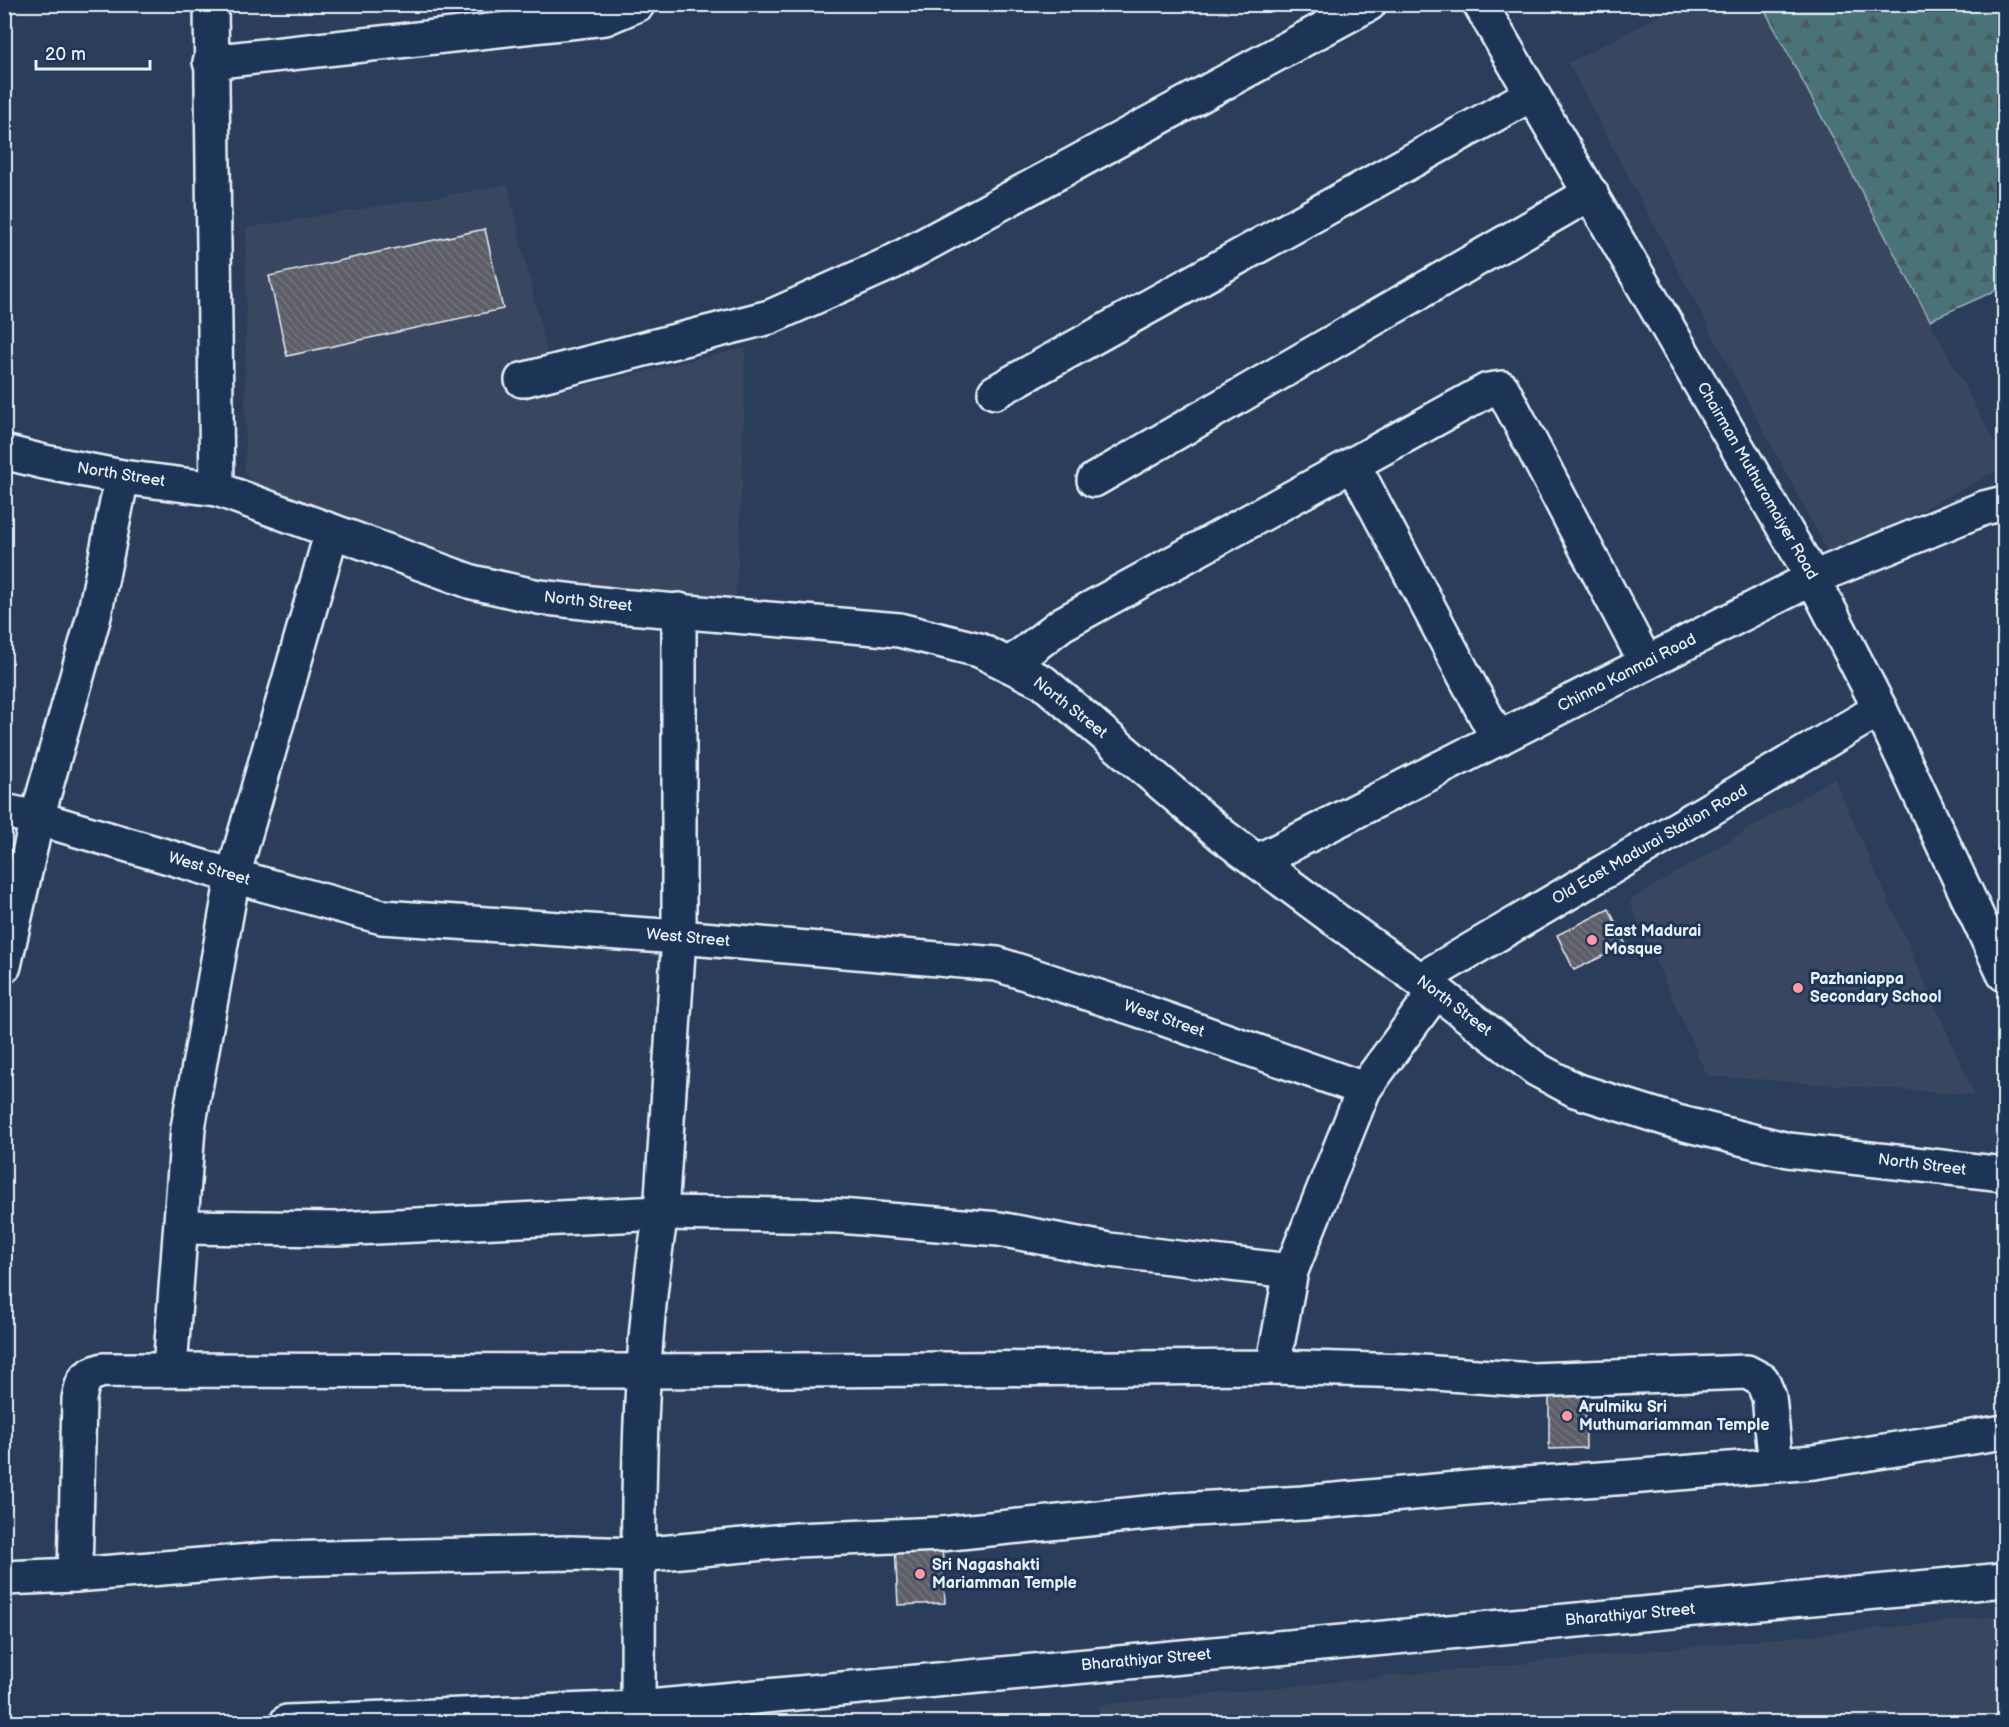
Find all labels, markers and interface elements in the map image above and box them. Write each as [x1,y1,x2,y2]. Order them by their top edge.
scale bar [36,33,150,71]
text: 20 m [45,44,86,65]
street label: Chairman Muthuramaiyer Road [1693,379,1821,583]
street label: North Street [76,459,166,491]
street label: North Street [543,588,633,616]
street label: Chinna Kanmai Road [1555,630,1699,716]
street label: North Street [1029,673,1111,743]
street label: Old East Madurai Station Road [1549,781,1751,909]
street label: West Street [166,848,252,890]
place label: East Madurai Mosque [1604,922,1701,959]
street label: West Street [645,925,731,951]
marker: East Madurai Mosque [1585,933,1599,947]
place label: Pazhaniappa Secondary School [1810,970,1942,1007]
street label: North Street [1413,972,1495,1040]
marker: Pazhaniappa Secondary School [1791,981,1805,995]
street label: West Street [1121,996,1207,1042]
street label: North Street [1877,1150,1967,1180]
place label: Arulmiku Sri Muthumariamman Temple [1578,1398,1769,1435]
marker: Arulmiku Sri Muthumariamman Temple [1560,1409,1574,1423]
place label: Sri Nagashakti Mariamman Temple [932,1556,1077,1593]
marker: Sri Nagashakti Mariamman Temple [913,1567,927,1581]
street label: Bharathiyar Street [1564,1600,1696,1630]
street label: Bharathiyar Street [1080,1645,1212,1675]

